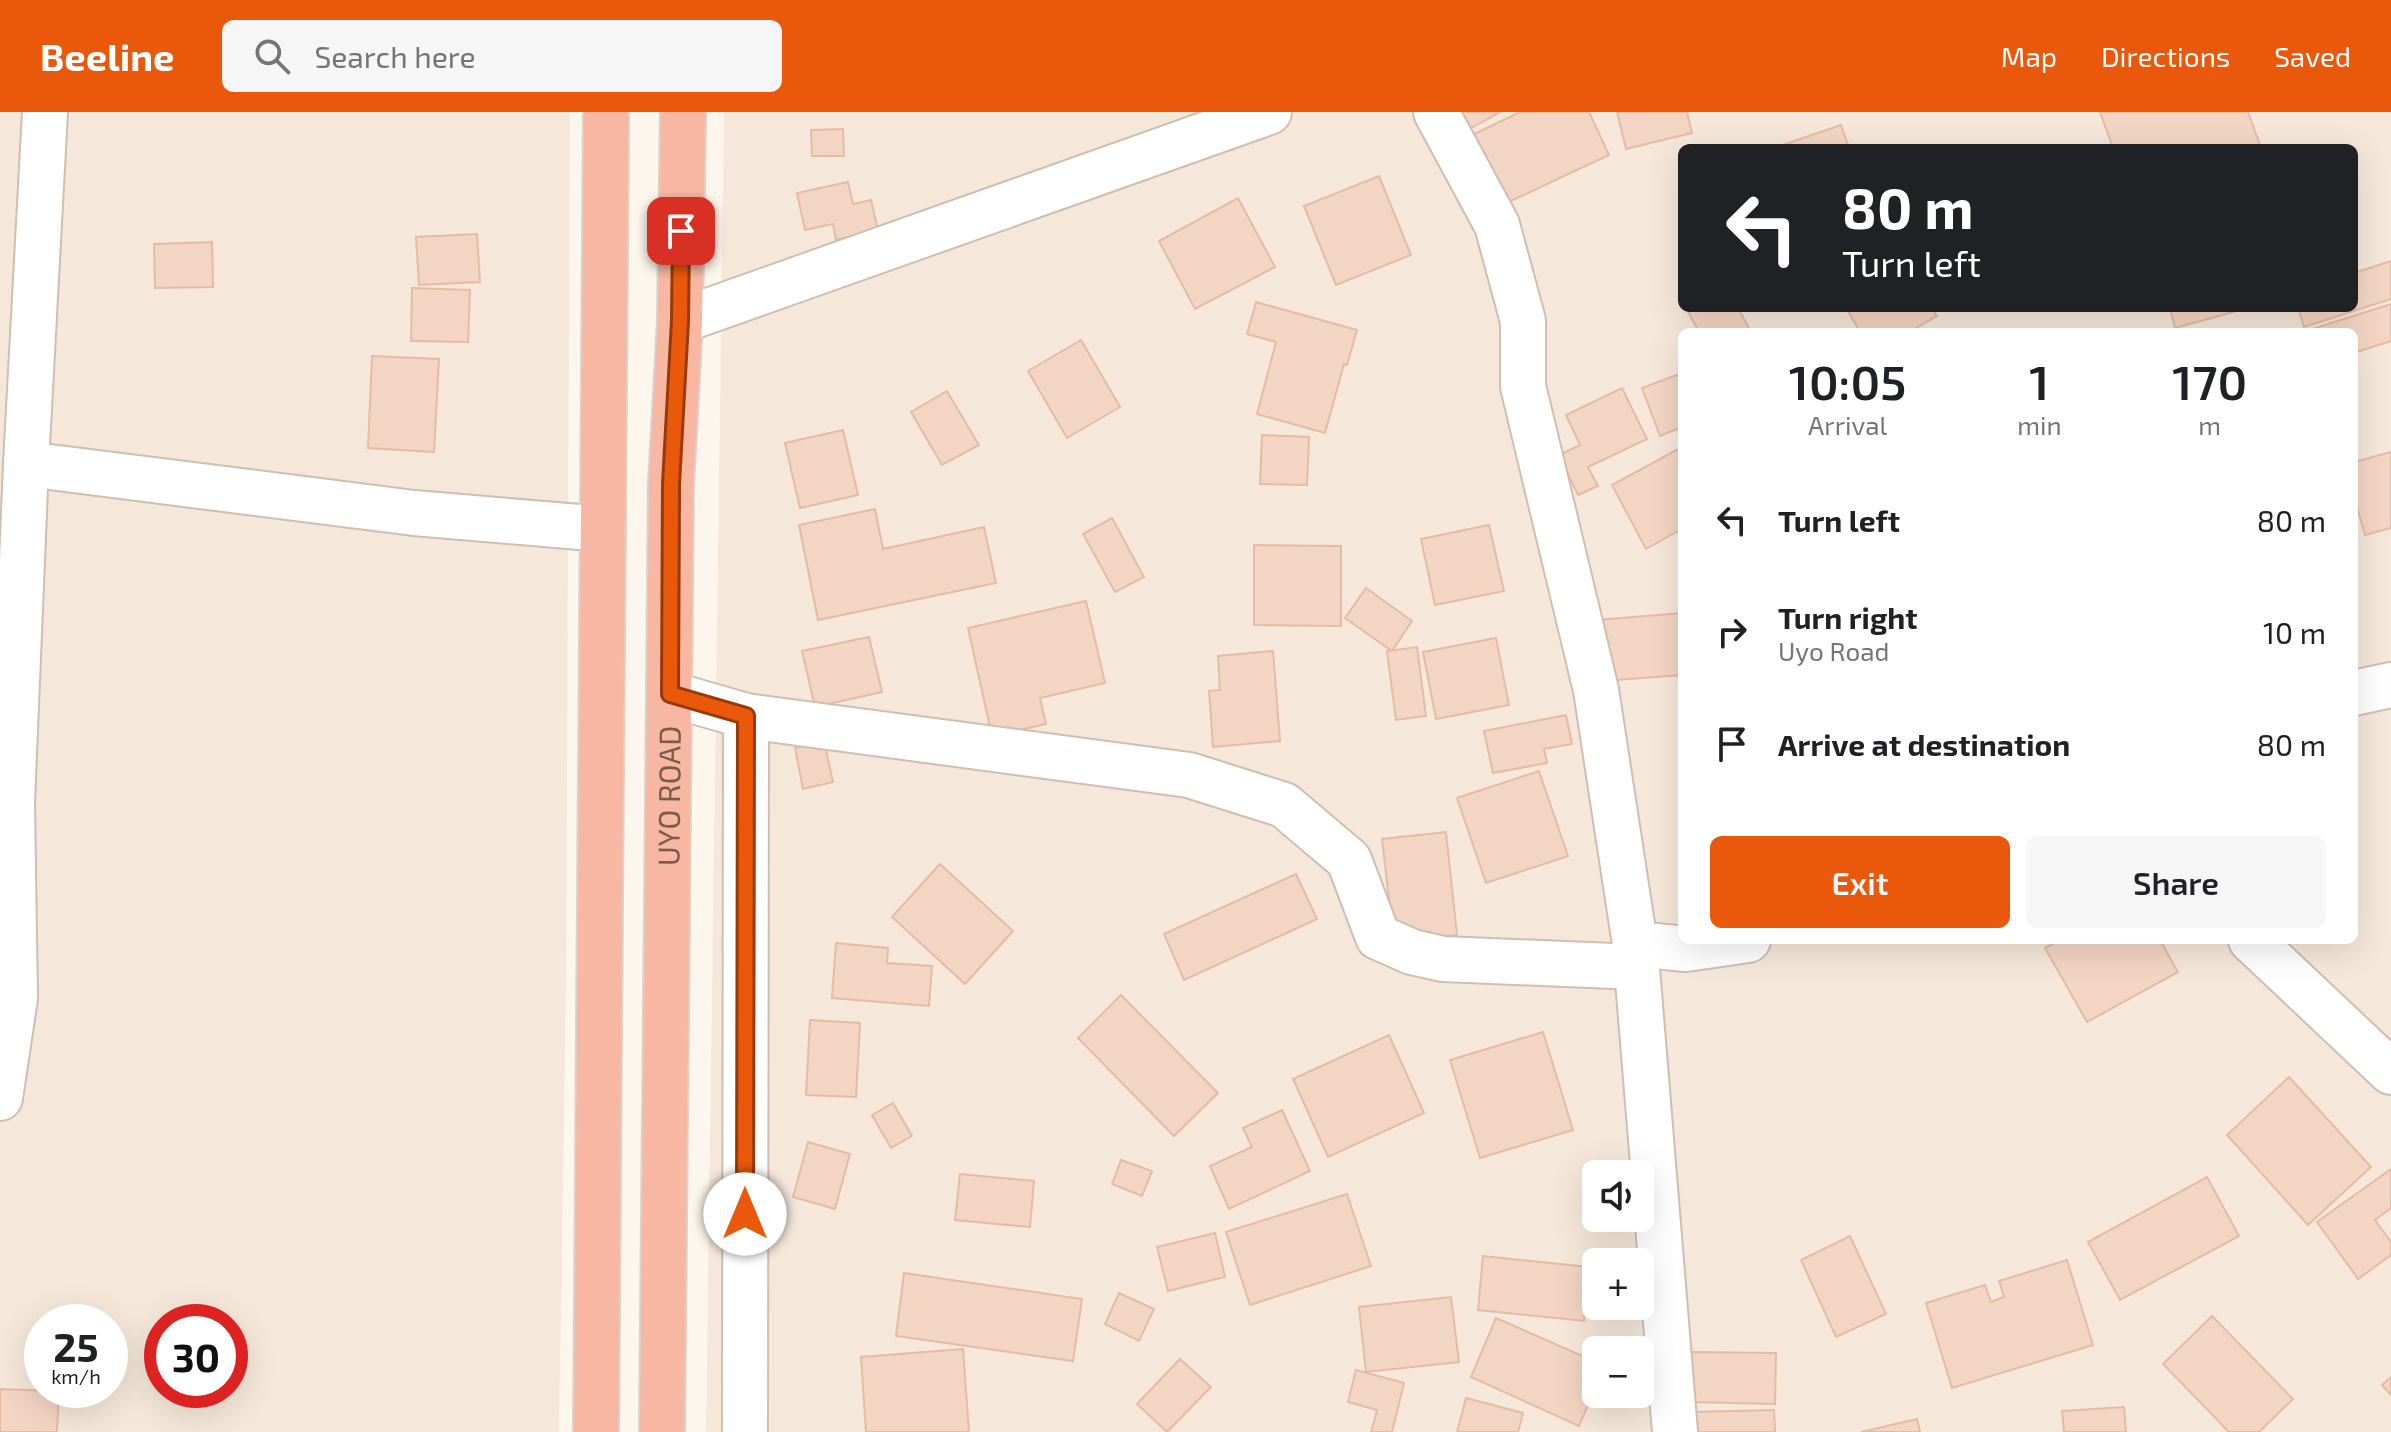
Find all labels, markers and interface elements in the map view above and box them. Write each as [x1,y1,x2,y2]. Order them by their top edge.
search box [222,20,782,92]
text: Beeline [40,33,174,79]
icon: search [250,34,294,78]
text: Search here [314,38,476,74]
text: Map [2001,39,2057,73]
text: Directions [2101,39,2230,73]
text: Saved [2274,39,2351,73]
text: 80 m [1842,173,1974,240]
icon: left [1710,176,1814,280]
pin [647,197,715,265]
icon: arrive [659,209,703,253]
text: Turn left [1842,241,1981,284]
text: 10:05 [1789,352,1906,410]
text: 1 [2029,352,2049,410]
text: 170 [2172,352,2247,410]
text: Arrival [1808,409,1887,440]
text: min [2017,409,2062,440]
text: m [2198,409,2221,440]
icon: left [1710,498,1754,542]
text: Turn left [1778,502,1900,538]
text: 80 m [2257,502,2326,538]
text: Turn right [1778,599,1918,635]
icon: right [1710,610,1754,654]
text: 10 m [2263,614,2326,650]
text: Uyo Road [1778,635,1889,666]
icon: arrive [1710,722,1754,766]
street label: UYO ROAD [649,726,687,866]
text: Arrive at destination [1778,726,2070,762]
text: 80 m [2257,726,2326,762]
button: Exit [1710,836,2010,928]
button: Share [2026,836,2326,928]
map controls [1582,1160,1654,1408]
button: sound [1582,1160,1654,1232]
position arrow [703,1172,787,1256]
button: + [1582,1248,1654,1320]
speed limit sign: 30 [144,1304,248,1408]
text: 25 [53,1322,99,1370]
button: − [1582,1336,1654,1408]
text: km/h [51,1364,101,1388]

